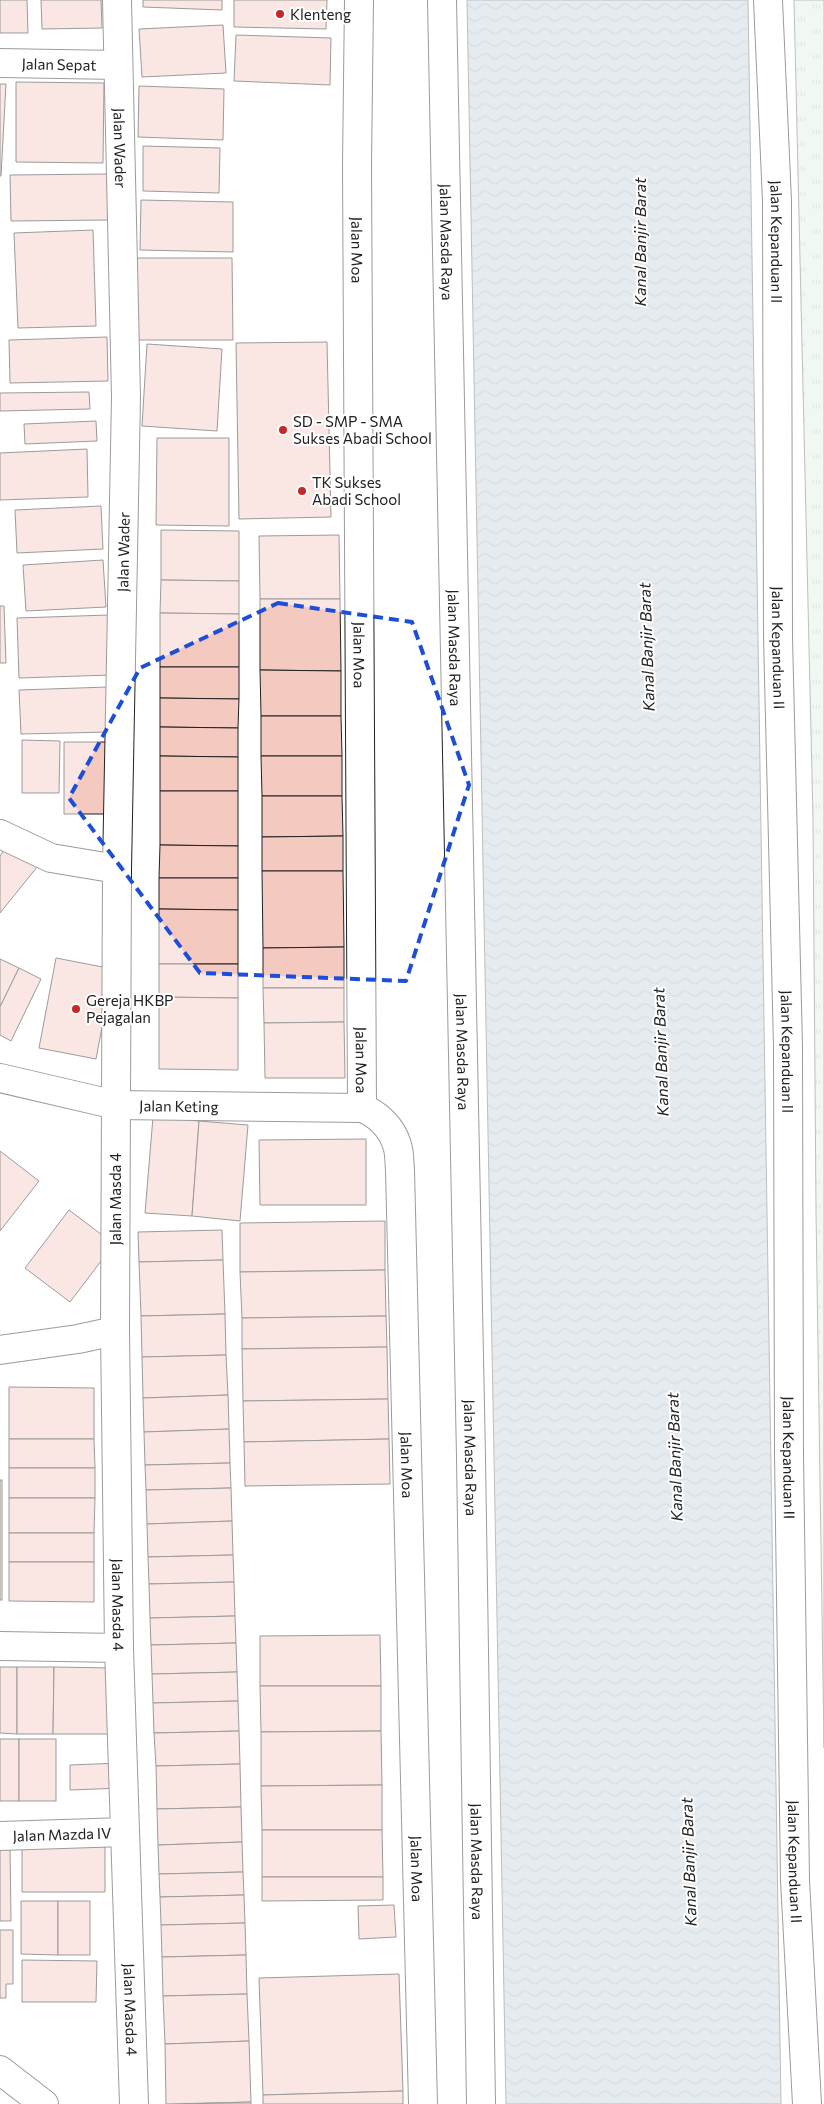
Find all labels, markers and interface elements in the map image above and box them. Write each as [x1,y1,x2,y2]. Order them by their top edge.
place label: Klenteng [290,5,351,23]
marker: Klenteng [274,8,286,20]
street label: Jalan Sepat [21,54,97,74]
street label: Jalan Wader [110,108,130,188]
water label: Kanal Banjir Barat [630,177,649,307]
street label: Jalan Kepanduan II [767,180,786,303]
street label: Jalan Masda Raya [437,183,457,301]
street label: Jalan Moa [348,217,367,283]
place label: SD - SMP - SMA Sukses Abadi School [293,412,432,447]
marker: SD - SMP - SMA Sukses Abadi School [277,424,289,436]
place label: TK Sukses Abadi School [312,473,401,508]
marker: TK Sukses Abadi School [296,485,308,497]
street label: Jalan Wader [113,512,133,592]
water label: Kanal Banjir Barat [634,582,658,712]
street label: Jalan Kepanduan II [769,586,789,710]
street label: Jalan Masda Raya [445,589,465,706]
street label: Jalan Moa [350,622,369,688]
water label: Kanal Banjir Barat [648,987,672,1117]
street label: Jalan Kepanduan II [778,990,797,1113]
place label: Gereja HKBP Pejagalan [86,991,174,1026]
street label: Jalan Masda Raya [453,993,473,1110]
marker: Gereja HKBP Pejagalan [70,1003,82,1015]
street label: Jalan Moa [353,1027,371,1093]
street label: Jalan Keting [139,1096,219,1115]
street label: Jalan Masda 4 [106,1153,124,1245]
water label: Kanal Banjir Barat [662,1392,686,1522]
street label: Jalan Kepanduan II [780,1396,799,1519]
street label: Jalan Masda Raya [461,1399,481,1516]
street label: Jalan Moa [397,1431,417,1498]
street label: Jalan Masda 4 [109,1558,128,1651]
water label: Kanal Banjir Barat [676,1797,700,1927]
street label: Jalan Kepanduan II [785,1800,806,1924]
street label: Jalan Masda Raya [467,1803,487,1920]
street label: Jalan Mazda IV [12,1823,112,1845]
street label: Jalan Moa [407,1835,427,1902]
street label: Jalan Masda 4 [120,1963,141,2056]

